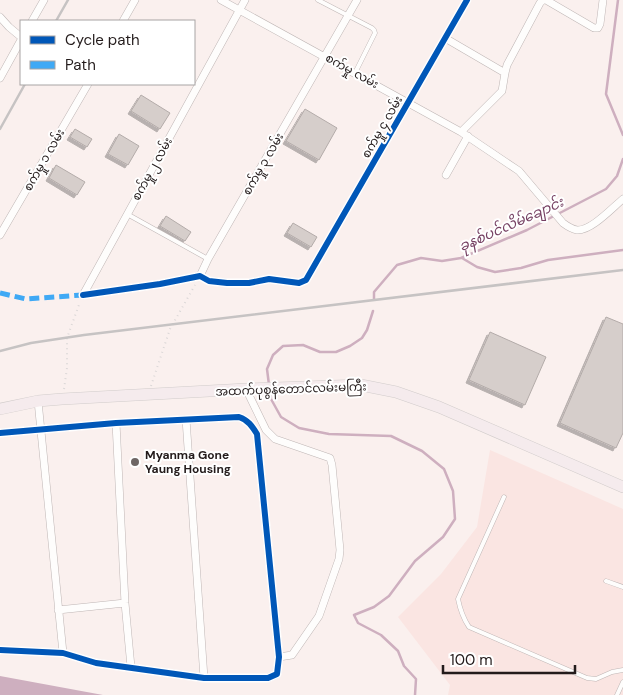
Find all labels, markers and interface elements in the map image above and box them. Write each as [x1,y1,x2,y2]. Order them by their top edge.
legend [20,20,195,85]
text: Cycle path [65,30,140,50]
street label: စက်မှု လမ်း [321,49,382,94]
text: Path [65,55,96,75]
street label: စက်မှု ၄ လမ်း [357,93,408,162]
street label: စက်မှု ၁ လမ်း [19,125,70,195]
street label: စက်မှု ၃ လမ်း [238,130,289,199]
street label: စက်မှု ၂ လမ်း [127,134,178,204]
water label: ခုနစ်ပင်လိမ်ချောင်း [455,191,568,258]
street label: အထက်ပုစွန်တောင်လမ်းမကြီး [215,377,367,402]
place label: Myanma Gone Yaung Housing [145,447,231,477]
marker: Myanma Gone Yaung Housing [129,456,141,468]
scale bar [443,642,576,674]
text: 100 m [450,650,493,670]

